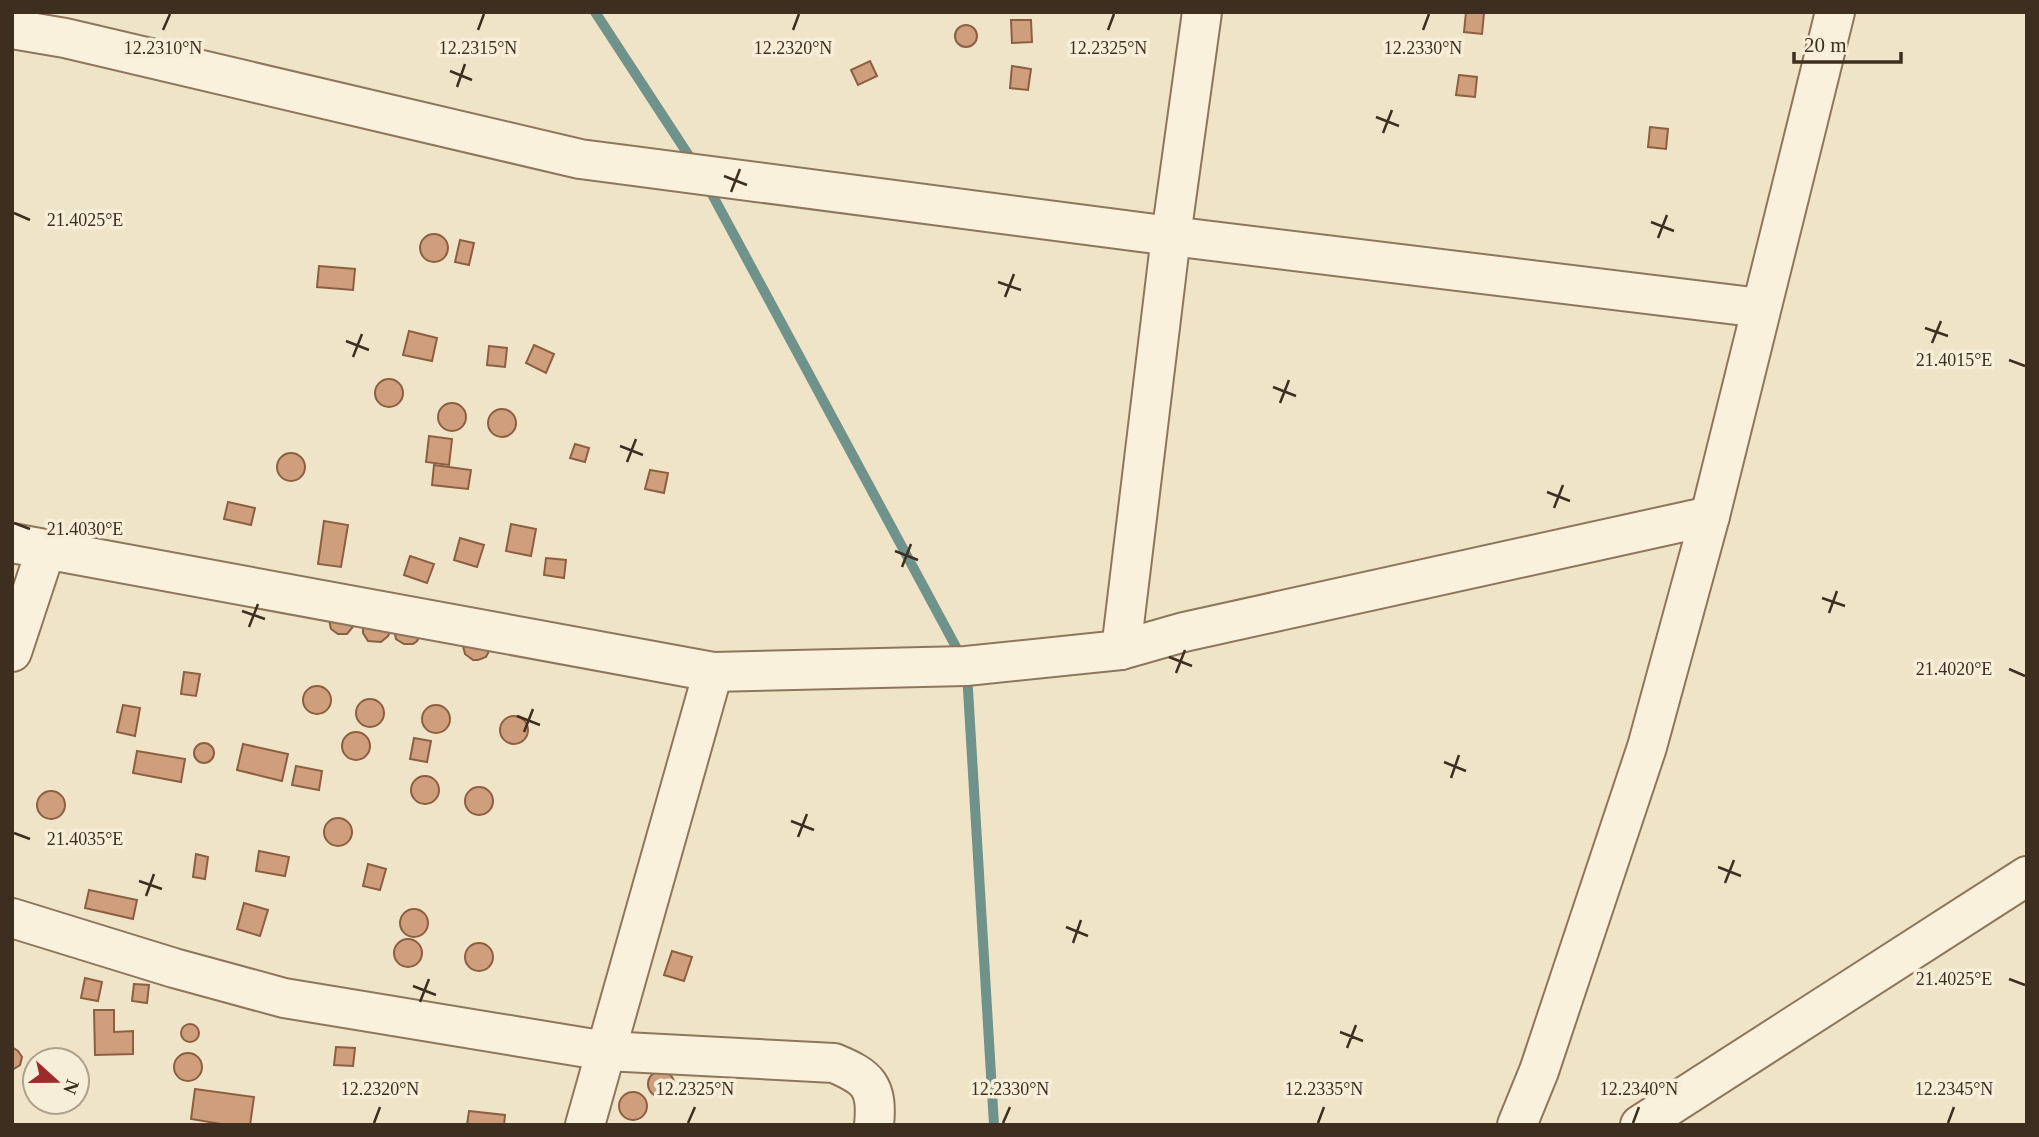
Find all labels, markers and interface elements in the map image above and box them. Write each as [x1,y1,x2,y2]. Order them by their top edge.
scale bar [1794,21,1901,65]
text: 20 m [1804,33,1847,57]
text: 12.2310°N [124,38,202,58]
text: 12.2315°N [439,38,517,58]
text: 12.2320°N [754,38,832,58]
text: 12.2325°N [1069,38,1147,58]
text: 12.2330°N [1384,38,1462,58]
text: 21.4025°E [47,210,123,230]
text: 21.4015°E [1916,350,1992,370]
text: 21.4030°E [47,519,123,539]
text: 21.4020°E [1916,659,1992,679]
text: 21.4035°E [47,829,123,849]
text: 21.4025°E [1916,969,1992,989]
north arrow [21,1046,91,1116]
text: N [59,1077,84,1097]
text: 12.2320°N [341,1079,419,1099]
text: 12.2325°N [656,1079,734,1099]
text: 12.2330°N [971,1079,1049,1099]
text: 12.2335°N [1285,1079,1363,1099]
text: 12.2340°N [1600,1079,1678,1099]
text: 12.2345°N [1915,1079,1993,1099]

